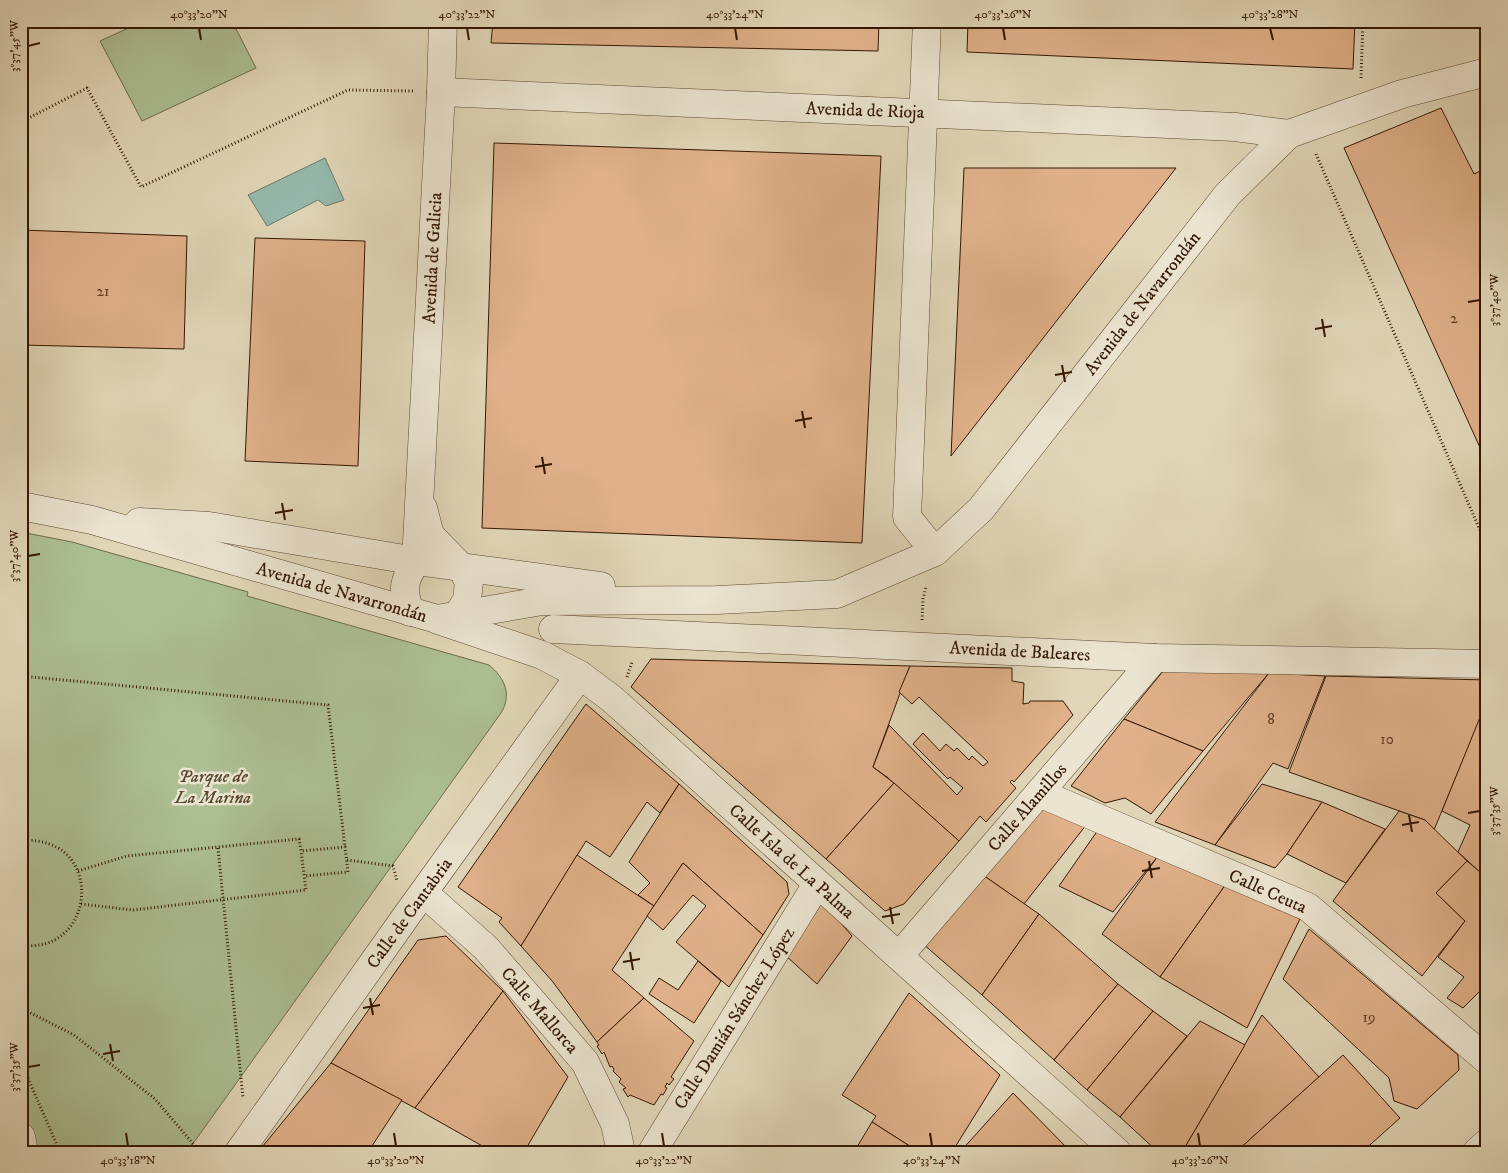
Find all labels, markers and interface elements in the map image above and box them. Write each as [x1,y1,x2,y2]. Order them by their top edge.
text: 40°33'20"N [170,7,228,22]
text: 40°33'22"N [439,7,496,22]
text: 40°33'24"N [706,7,764,22]
text: 40°33'26"N [974,7,1032,22]
text: 40°33'28"N [1242,7,1299,22]
text: 3°37'45"W [7,19,22,72]
street label: Avenida de Rioja [805,98,925,124]
street label: Avenida de Galicia [419,191,447,324]
street label: Avenida de Navarrondán [1080,227,1206,380]
text: 3°37'40"W [1487,273,1502,326]
house number: 21 [97,282,109,301]
house number: 2 [1450,309,1458,328]
text: 3°37'40"W [7,529,22,582]
street label: Avenida de Navarrondán [254,558,430,628]
street label: Avenida de Baleares [949,637,1091,667]
house number: 8 [1267,710,1275,729]
house number: 10 [1380,730,1394,749]
street label: Calle Alamillos [983,759,1072,856]
park label: Parque de La Marina [174,766,251,809]
text: 3°37'35"W [1487,785,1502,836]
street label: Calle Isla de La Palma [724,800,859,924]
street label: Calle de Cantabria [362,854,458,973]
street label: Calle Ceuta [1225,865,1310,919]
street label: Calle Damián Sánchez López [670,923,800,1114]
street label: Calle Mallorca [496,963,583,1059]
house number: 19 [1363,1008,1375,1027]
text: 3°37'35"W [7,1041,22,1092]
text: 40°33'18"N [100,1153,156,1168]
text: 40°33'20"N [367,1153,425,1168]
text: 40°33'22"N [636,1153,693,1168]
text: 40°33'24"N [903,1153,961,1168]
text: 40°33'26"N [1171,1153,1229,1168]

